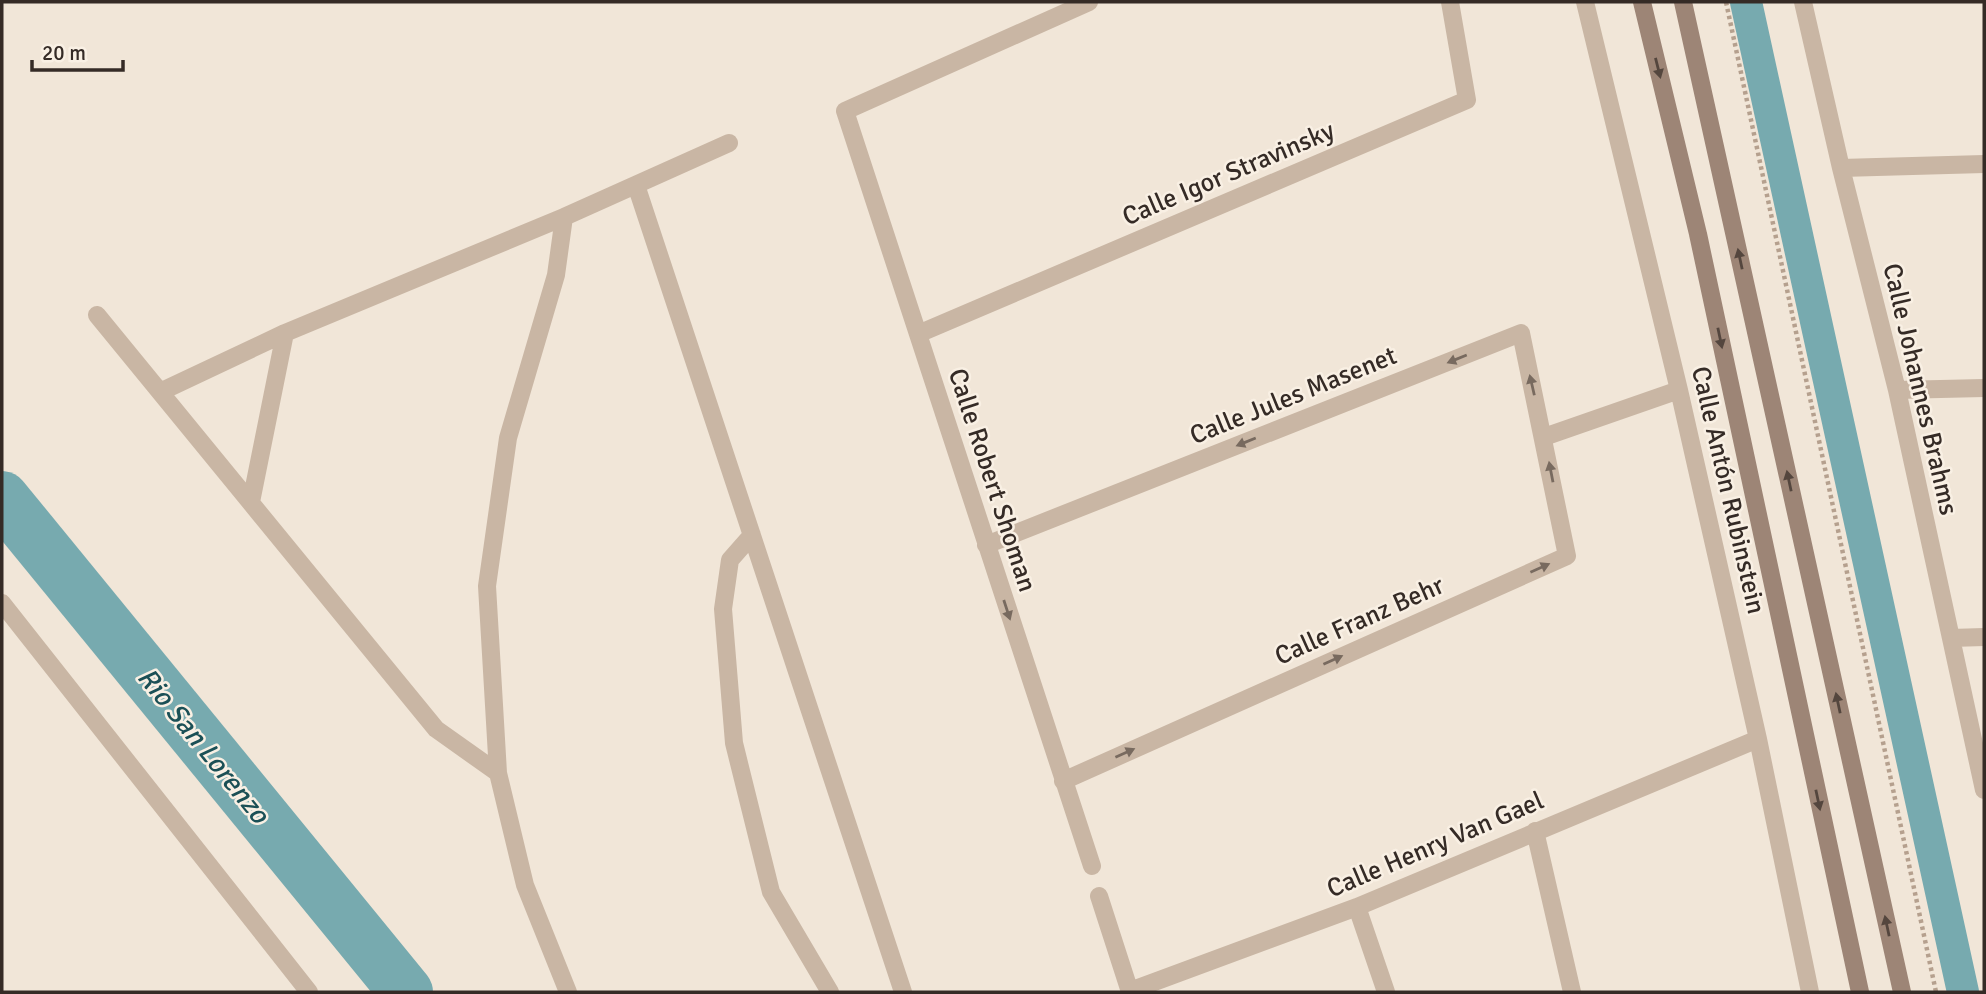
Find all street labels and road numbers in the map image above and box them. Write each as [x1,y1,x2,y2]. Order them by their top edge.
street label: Calle Igor Stravinsky [1118,115,1339,233]
street label: Calle Johannes Brahms [1875,260,1965,518]
street label: Calle Jules Masenet [1185,340,1402,452]
street label: Calle Antón Rubinstein [1684,363,1772,617]
street label: Calle Robert Shoman [941,365,1043,596]
street label: Calle Franz Behr [1270,569,1449,672]
street label: Calle Henry Van Gael [1322,785,1549,905]

